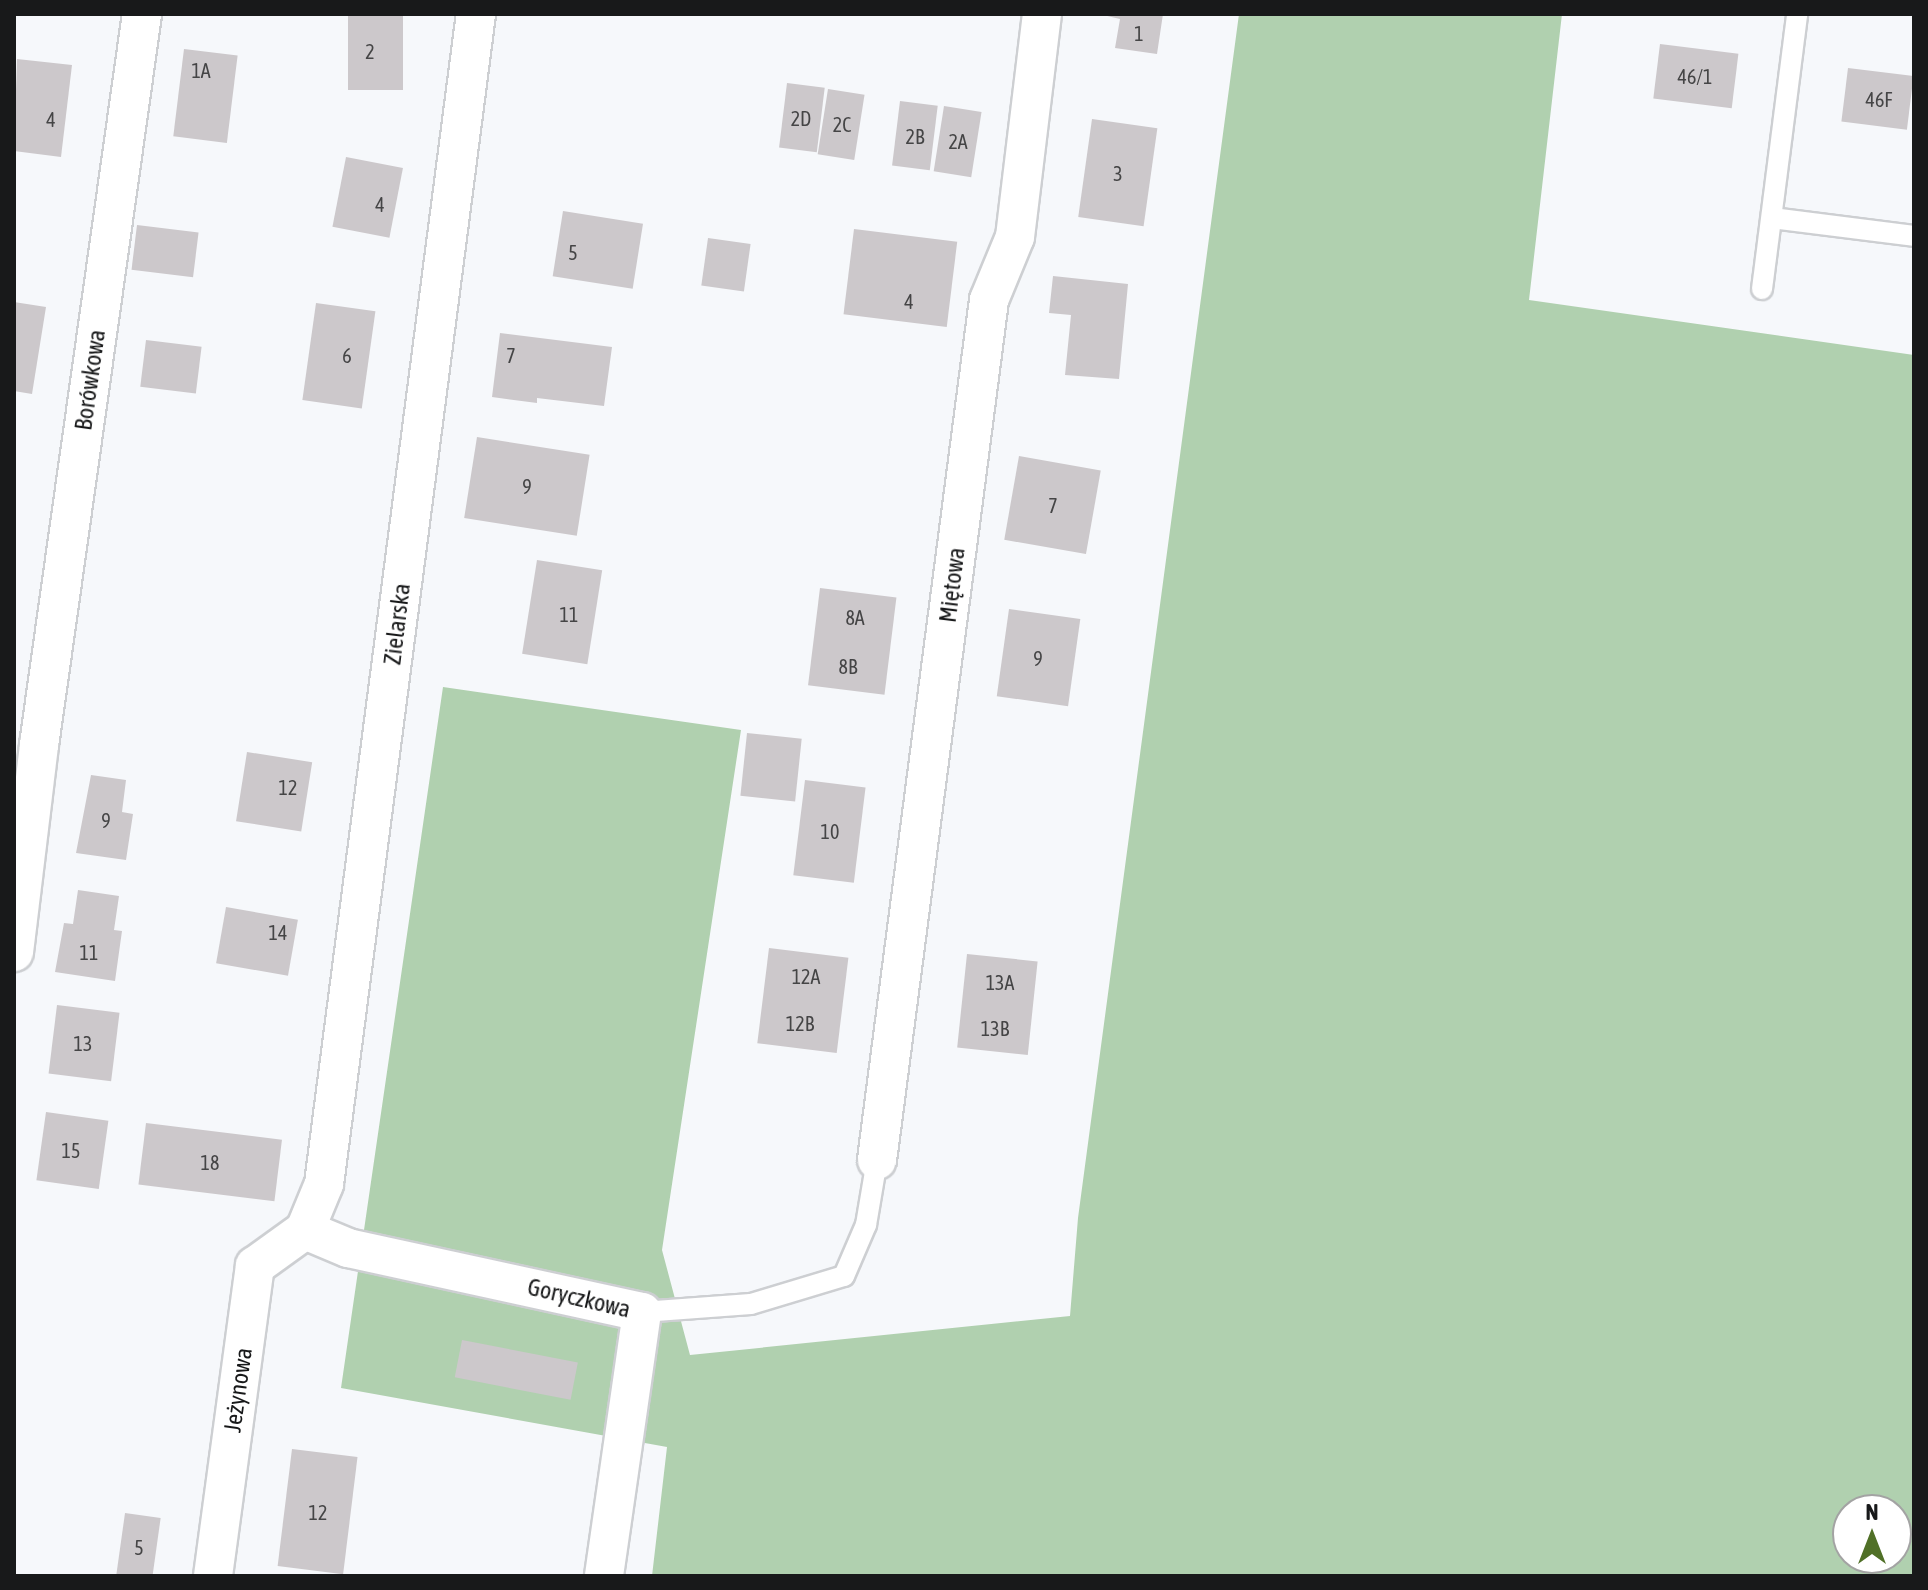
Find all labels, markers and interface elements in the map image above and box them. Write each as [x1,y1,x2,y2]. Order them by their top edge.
house number: 1 [1134,21,1144,45]
house number: 2 [365,39,375,63]
house number: 1A [191,58,211,82]
house number: 46/1 [1678,64,1712,88]
house number: 46F [1866,87,1892,111]
house number: 2D [791,106,811,130]
house number: 4 [46,107,56,131]
house number: 2C [833,112,851,136]
house number: 2B [906,124,924,148]
house number: 2A [948,129,968,153]
house number: 3 [1113,161,1123,185]
house number: 4 [375,192,385,216]
house number: 5 [568,240,578,264]
house number: 4 [904,289,914,313]
street label: Borówkowa [69,328,111,432]
house number: 6 [342,343,352,367]
house number: 7 [506,343,516,367]
house number: 9 [522,474,532,498]
house number: 7 [1048,493,1058,517]
street label: Miętowa [933,546,971,624]
street label: Zielarska [378,582,416,666]
house number: 11 [560,602,578,626]
house number: 8A [845,605,865,629]
house number: 9 [1033,646,1043,670]
house number: 8B [839,654,857,678]
house number: 12 [279,775,297,799]
house number: 9 [101,808,111,832]
house number: 10 [821,819,839,843]
house number: 14 [269,920,287,944]
house number: 11 [80,940,98,964]
house number: 12A [792,964,820,988]
house number: 13A [986,970,1014,994]
house number: 12B [786,1011,814,1035]
house number: 13B [981,1016,1009,1040]
house number: 13 [74,1031,92,1055]
house number: 15 [62,1138,80,1162]
house number: 18 [201,1150,219,1174]
street label: Goryczkowa [525,1272,633,1324]
street label: Jeżynowa [218,1346,258,1434]
north arrow [1832,1494,1912,1574]
text: N [1866,1499,1878,1525]
house number: 12 [309,1500,327,1524]
house number: 5 [134,1535,144,1559]

